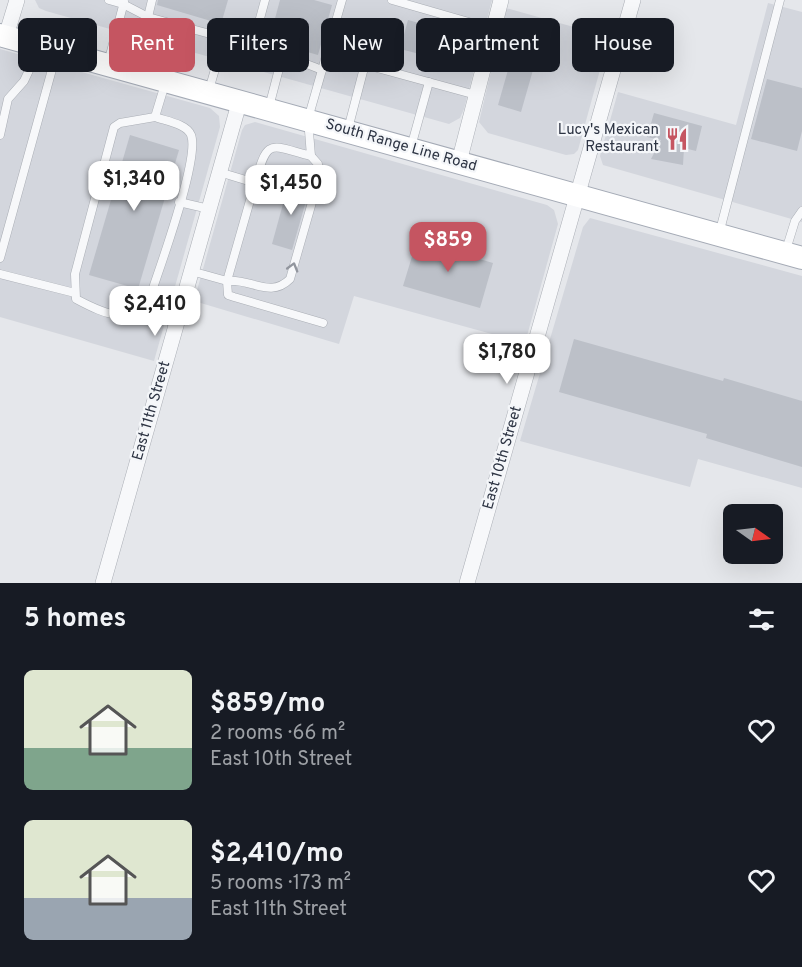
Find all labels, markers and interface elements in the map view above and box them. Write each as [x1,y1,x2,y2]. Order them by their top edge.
chip: Buy [18,18,97,72]
chip: Rent [109,18,195,72]
chip: Filters [207,18,309,72]
chip: New [321,18,404,72]
chip: Apartment [416,18,560,72]
chip: House [572,18,674,72]
street label: South Range Line Road [323,115,479,177]
place label: Lucy's Mexican Restaurant [558,121,659,157]
restaurant icon: Lucy's Mexican Restaurant [664,126,690,152]
pin: $1,340 [85,161,183,212]
pin: $1,450 [242,165,340,216]
text: $1,340 [102,167,166,193]
text: $1,450 [259,171,323,197]
pin: $859 [412,222,484,273]
text: $859 [423,228,473,254]
one-way arrow [286,262,298,272]
pin: $2,410 [106,286,204,337]
text: $2,410 [123,292,187,318]
pin: $1,780 [458,334,556,385]
text: $1,780 [477,340,537,366]
street label: East 11th Street [129,359,175,463]
street label: East 10th Street [479,404,527,512]
north arrow [723,504,783,564]
map controls [723,504,783,564]
text: 5 homes [24,603,126,636]
icon: filters [745,603,778,636]
text: $859/mo [210,688,325,721]
icon: home [72,694,144,766]
icon: heart [745,714,778,747]
text: 2 rooms · 66 m² [210,721,345,747]
text: East 10th Street [210,747,352,773]
text: $2,410/mo [210,838,344,871]
icon: home [72,844,144,916]
icon: heart [745,864,778,897]
text: 5 rooms · 173 m² [210,871,351,897]
text: East 11th Street [210,897,347,923]

